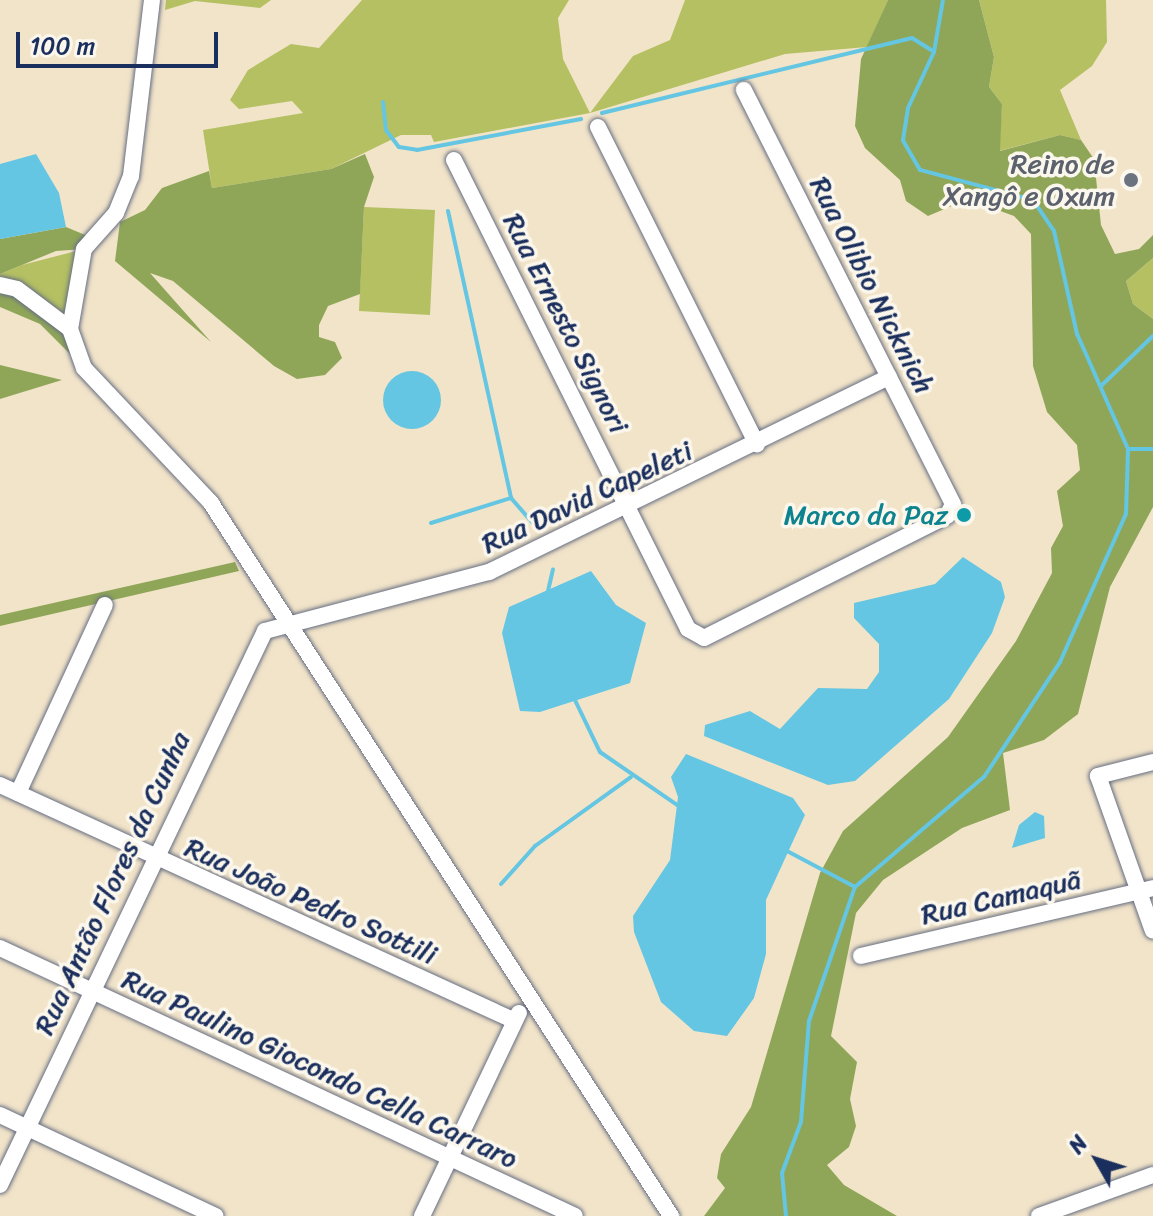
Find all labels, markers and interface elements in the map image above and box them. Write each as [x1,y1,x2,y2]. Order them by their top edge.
scale bar [20,16,222,66]
text: 100 m [30,25,95,67]
place label: Reino de Xangô e Oxum [943,147,1115,213]
street label: Rua Olibio Nicknich [803,171,941,399]
marker: Reino de Xangô e Oxum [1122,171,1140,189]
street label: Rua Ernesto Signori [496,207,636,439]
street label: Rua David Capeleti [477,434,697,560]
place label: Marco da Paz [784,498,948,532]
marker: Marco da Paz [955,506,973,524]
street label: Rua Antão Flores da Cunha [27,727,197,1039]
street label: Rua João Pedro Sottili [179,830,443,972]
street label: Rua Camaquã [918,862,1084,932]
street label: Rua Paulino Giocondo Cella Carraro [117,962,523,1176]
north arrow [1057,1120,1137,1200]
text: N [1058,1126,1098,1163]

